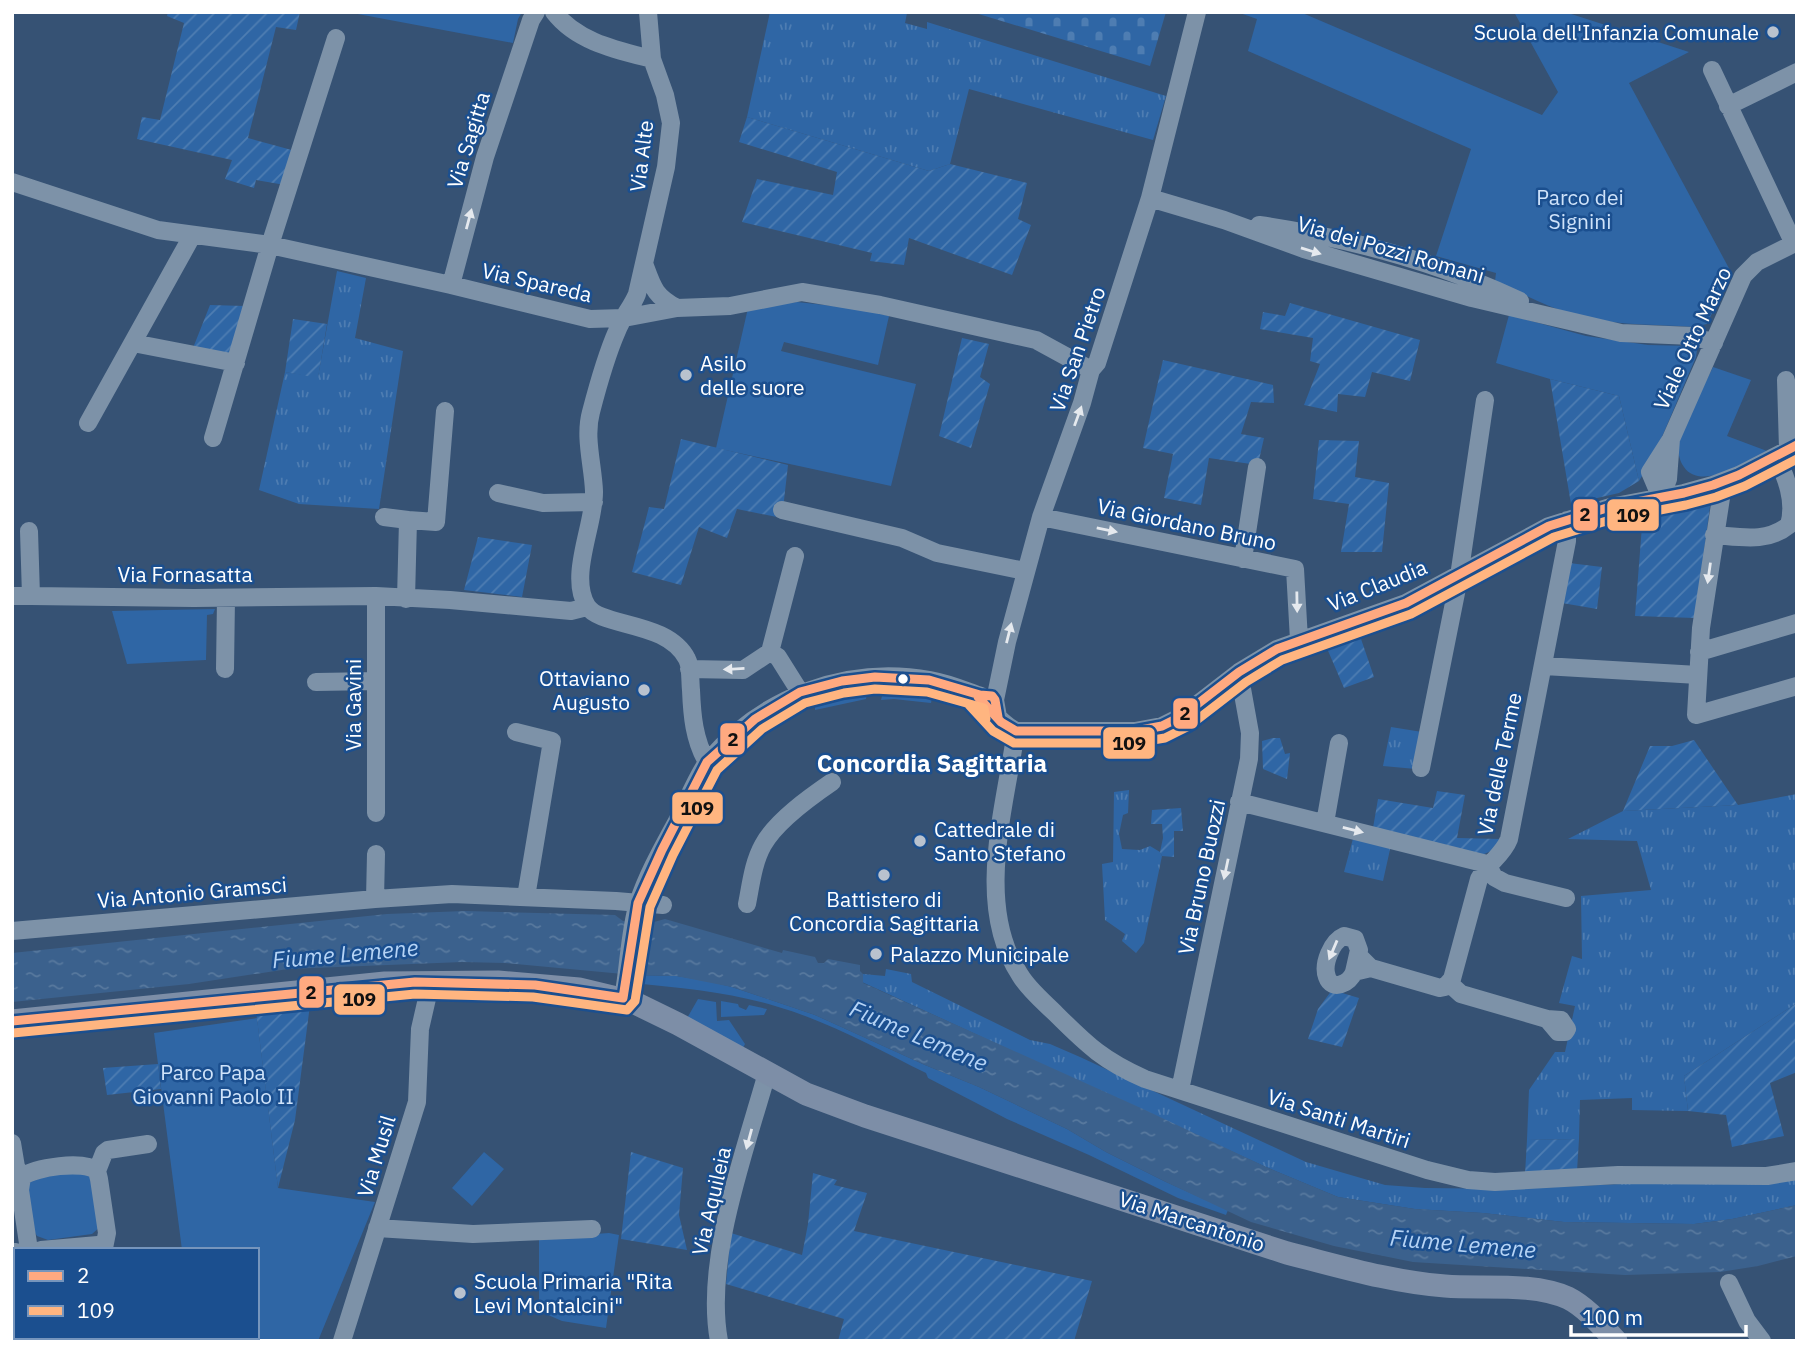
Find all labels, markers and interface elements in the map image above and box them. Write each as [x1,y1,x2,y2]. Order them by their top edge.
place label: Scuola dell'Infanzia Comunale [1474,18,1759,46]
marker: Scuola dell'Infanzia Comunale [1765,24,1781,40]
street label: Via Sagitta [440,88,496,192]
street label: Via Alte [623,119,659,193]
park label: Parco dei Signini [1536,183,1624,235]
one-way arrow [464,208,474,229]
street label: Via dei Pozzi Romani [1294,209,1488,289]
one-way arrow [1301,247,1322,257]
street label: Via Spareda [479,256,595,308]
street label: Viale Otto Marzo [1647,262,1737,414]
street label: Via San Pietro [1042,283,1112,415]
place label: Asilo delle suore [700,349,805,401]
marker: Asilo delle suore [678,367,694,383]
one-way arrow [1072,406,1083,427]
street label: Via Giordano Bruno [1095,491,1279,557]
line badge: 2 [1572,498,1599,532]
line badge: 109 [1606,498,1660,532]
text: 2 [1579,502,1591,526]
text: 109 [1616,503,1650,527]
one-way arrow [1096,525,1118,536]
street label: Via Claudia [1323,552,1431,618]
street label: Via Fornasatta [117,560,253,588]
one-way arrow [1703,562,1714,584]
one-way arrow [1291,592,1302,614]
one-way arrow [1004,622,1015,644]
street label: Via Gavini [339,659,367,751]
place label: Ottaviano Augusto [539,664,630,716]
one-way arrow [723,664,745,675]
unlabelled marker [896,672,910,686]
marker: Ottaviano Augusto [636,682,652,698]
street label: Via delle Terme [1470,690,1528,838]
line badge: 2 [1172,697,1199,730]
text: 2 [1179,701,1191,725]
line badge: 2 [719,722,746,756]
line badge: 109 [1102,726,1156,760]
text: 2 [727,727,739,751]
text: 109 [1112,731,1146,755]
district label: Concordia Sagittaria [817,747,1047,779]
line badge: 109 [671,791,724,825]
text: 109 [680,796,714,820]
street label: Via Bruno Buozzi [1171,797,1231,957]
place label: Cattedrale di Santo Stefano [934,815,1066,867]
one-way arrow [1342,825,1364,836]
marker: Cattedrale di Santo Stefano [912,833,928,849]
one-way arrow [1220,858,1231,880]
marker: Battistero di Concordia Sagittaria [876,867,892,883]
street label: Via Antonio Gramsci [96,870,288,914]
place label: Battistero di Concordia Sagittaria [789,885,979,937]
water label: Fiume Lemene [271,932,420,974]
one-way arrow [1328,939,1339,960]
place label: Palazzo Municipale [890,940,1069,968]
marker: Palazzo Municipale [868,946,884,962]
line badge: 2 [298,975,325,1009]
text: 2 [305,980,317,1004]
line badge: 109 [333,983,386,1016]
text: 109 [342,987,376,1011]
water label: Fiume Lemene [846,993,993,1078]
park label: Parco Papa Giovanni Paolo II [132,1058,294,1110]
street label: Via Santi Martiri [1264,1082,1414,1154]
street label: Via Musil [350,1111,402,1200]
one-way arrow [743,1128,754,1150]
street label: Via Aquileia [685,1144,737,1258]
street label: Via Marcantonio [1115,1184,1269,1258]
water label: Fiume Lemene [1389,1222,1538,1264]
legend [14,1248,259,1339]
text: 2 [77,1261,90,1289]
place label: Scuola Primaria "Rita Levi Montalcini" [474,1267,673,1319]
marker: Scuola Primaria "Rita Levi Montalcini" [452,1285,468,1301]
scale bar [1571,1294,1746,1338]
text: 109 [77,1296,115,1324]
text: 100 m [1582,1303,1643,1331]

